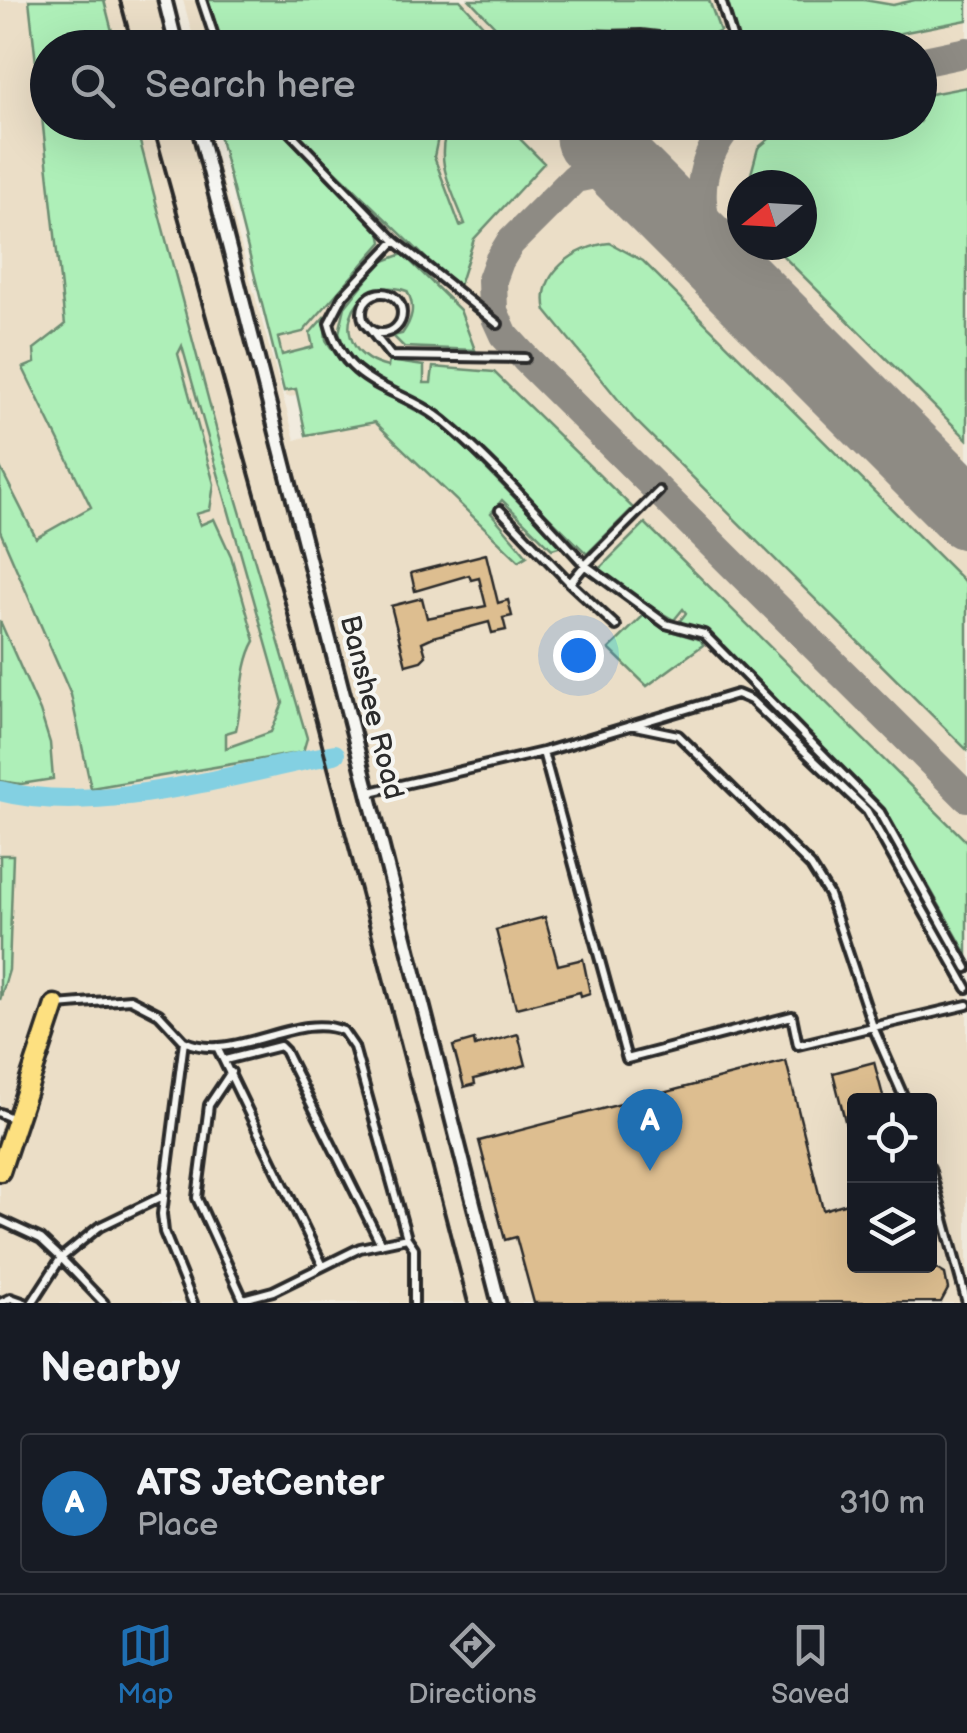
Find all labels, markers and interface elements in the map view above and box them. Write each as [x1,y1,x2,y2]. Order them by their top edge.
search box [30,30,937,140]
icon: search [65,58,120,113]
text: Search here [145,63,356,108]
north arrow [727,170,817,260]
street label: Banshee Road [333,612,410,803]
your location [553,630,604,681]
pin: A [618,1088,682,1171]
map controls [847,1093,937,1273]
button: locate [847,1093,937,1183]
button: layers [847,1183,937,1273]
text: Nearby [40,1343,180,1394]
text: ATS JetCenter [137,1461,384,1506]
text: A [65,1484,84,1523]
text: 310 m [839,1484,925,1523]
text: Place [137,1506,218,1545]
tab: Map [117,1618,174,1711]
tab: Directions [408,1618,537,1711]
tab: Saved [771,1618,850,1711]

